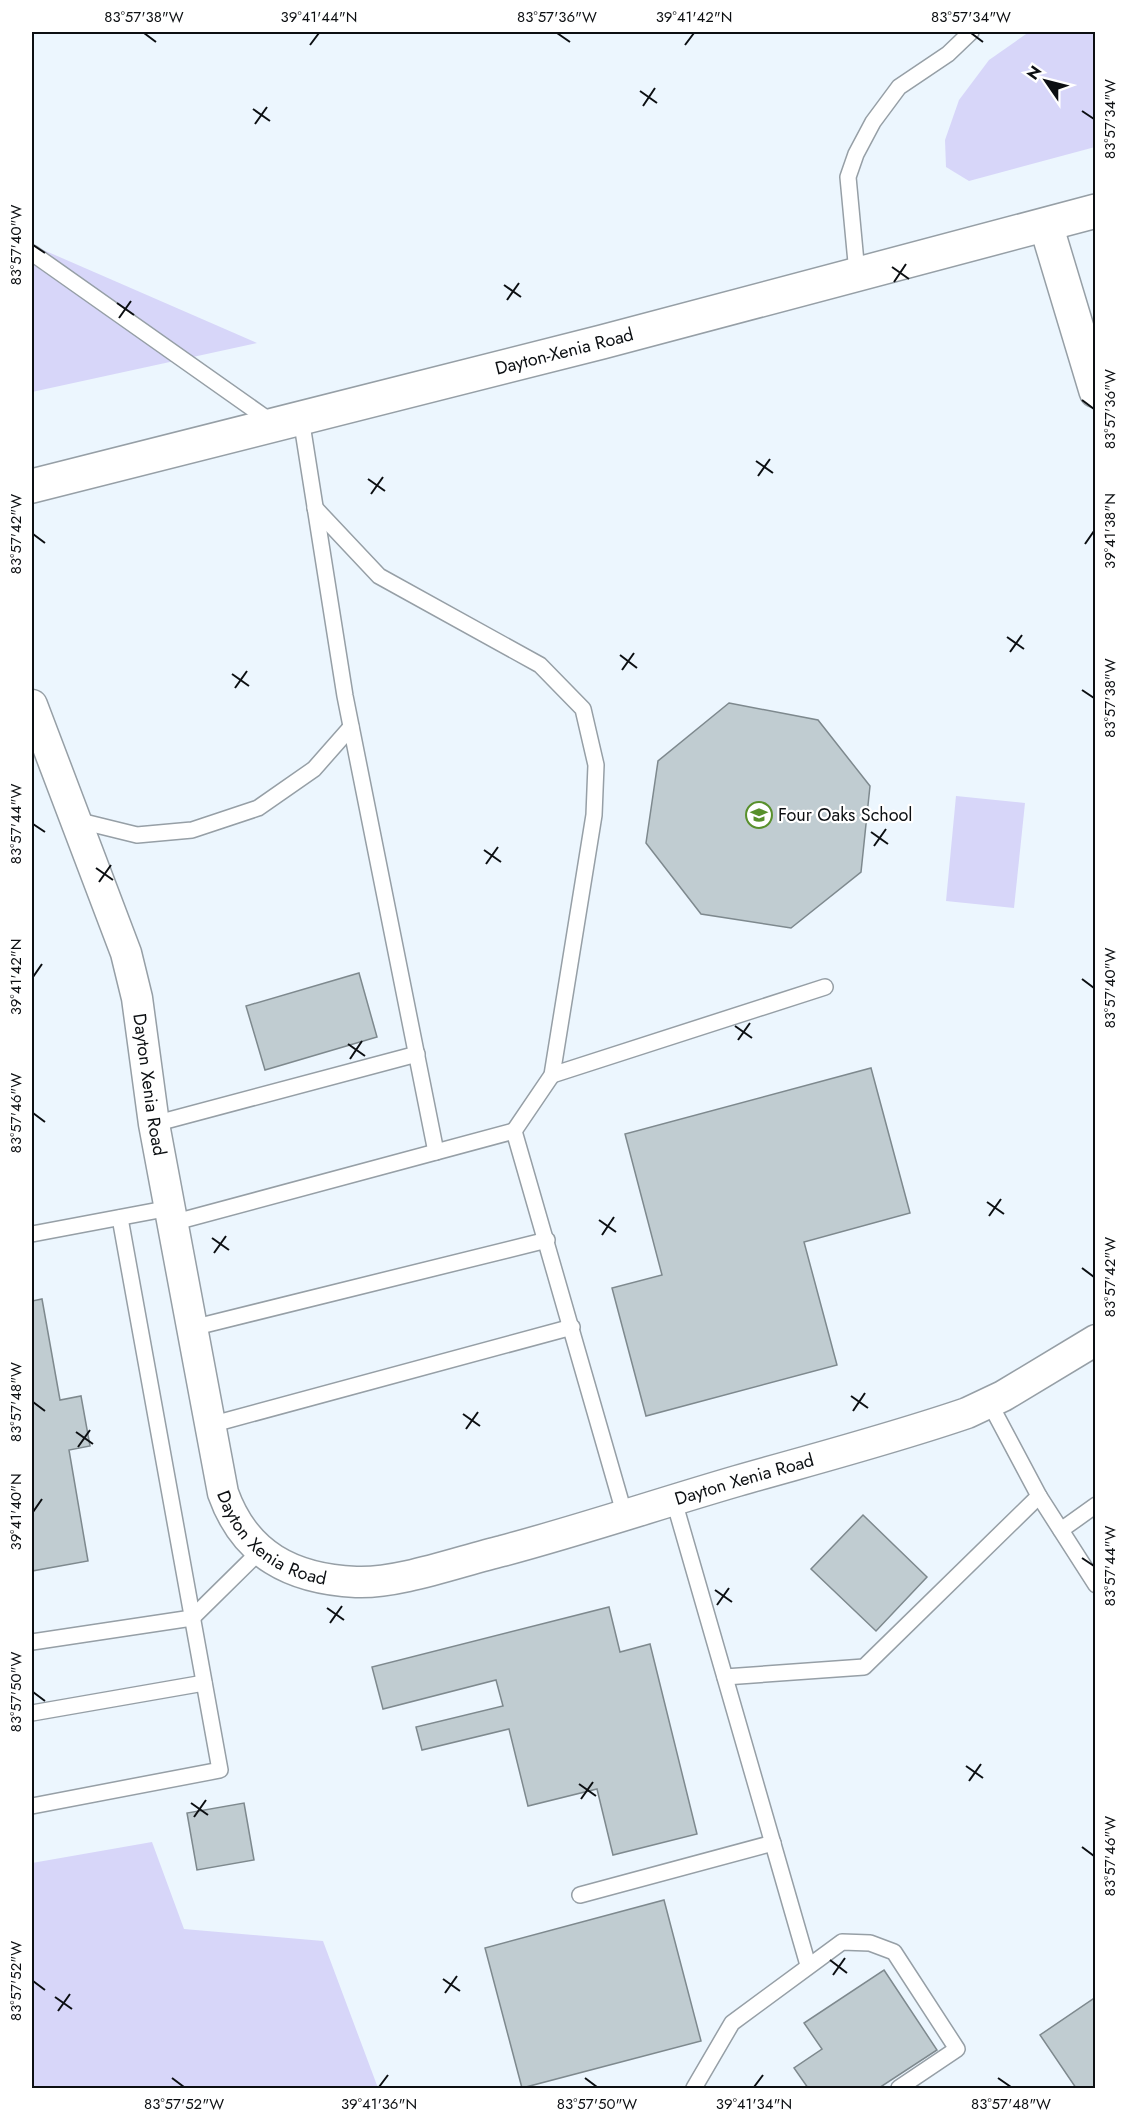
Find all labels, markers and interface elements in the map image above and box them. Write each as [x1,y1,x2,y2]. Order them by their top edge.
text: 83°57'38"W [104,6,184,28]
text: 39°41'44"N [281,6,357,28]
text: 83°57'36"W [517,6,597,28]
text: 39°41'42"N [656,6,732,28]
text: 83°57'34"W [931,6,1011,28]
north arrow [1016,51,1076,111]
text: N [1021,61,1047,84]
text: 83°57'34"W [1099,79,1121,159]
text: 83°57'40"W [5,204,27,285]
street label: Dayton-Xenia Road [492,321,636,382]
text: 83°57'36"W [1099,369,1121,449]
text: 39°41'38"N [1099,493,1121,569]
text: 83°57'42"W [5,494,27,574]
text: 83°57'38"W [1099,658,1121,738]
text: 83°57'44"W [5,784,27,864]
school or university icon: Four Oaks School [744,800,774,830]
place label: Four Oaks School [778,802,912,828]
text: 39°41'42"N [5,939,27,1015]
text: 83°57'40"W [1099,947,1121,1028]
street label: Dayton Xenia Road [126,1012,173,1158]
text: 83°57'46"W [5,1073,27,1153]
text: 83°57'42"W [1099,1237,1121,1317]
text: 83°57'48"W [5,1362,27,1442]
street label: Dayton Xenia Road [671,1447,817,1512]
text: 39°41'40"N [5,1473,27,1551]
street label: Dayton Xenia Road [210,1487,329,1592]
text: 83°57'44"W [1099,1526,1121,1606]
text: 83°57'50"W [5,1652,27,1732]
text: 83°57'46"W [1099,1816,1121,1896]
text: 83°57'52"W [5,1941,27,2021]
text: 83°57'52"W [144,2093,224,2115]
text: 39°41'36"N [341,2093,417,2115]
text: 83°57'50"W [557,2093,637,2115]
text: 39°41'34"N [716,2093,792,2115]
text: 83°57'48"W [971,2093,1051,2115]

